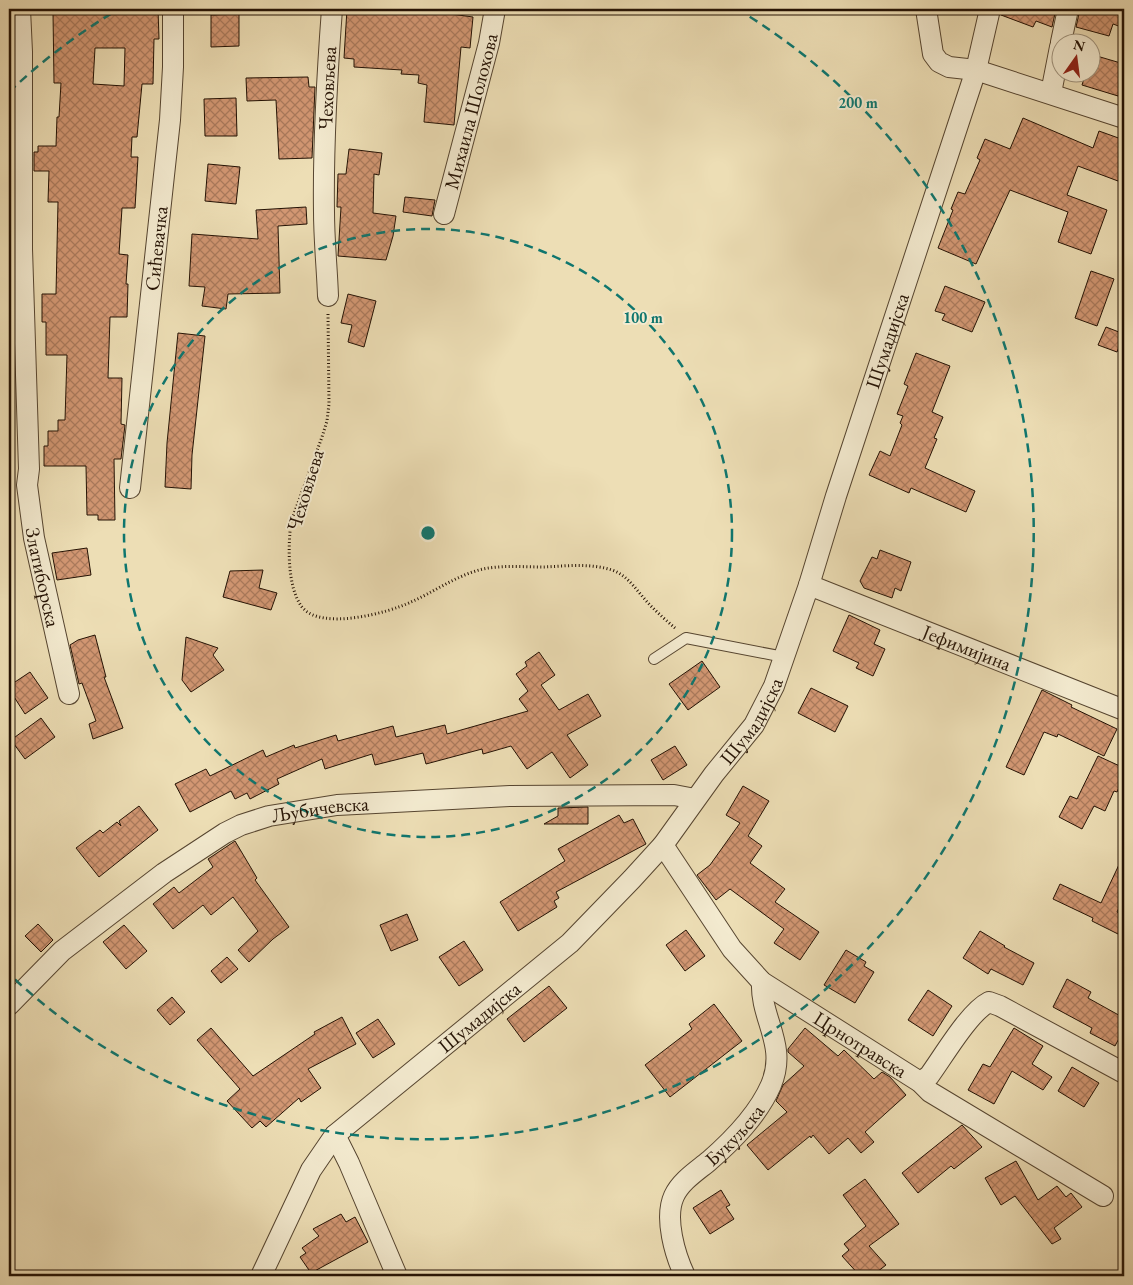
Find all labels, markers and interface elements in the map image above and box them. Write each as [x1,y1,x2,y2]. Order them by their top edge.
street label: Михаила Шолохова [438,31,503,192]
north arrow [1050,32,1100,82]
text: N [1071,35,1087,56]
street label: Чеховљева [312,45,342,131]
text: 200 m [838,93,878,112]
street label: Сићевачка [139,205,174,292]
street label: Шумадијска [859,290,915,392]
text: 100 m [623,308,663,327]
street label: Чеховљева [280,446,330,534]
centre of rings [419,524,437,542]
street label: Златиборска [20,526,67,630]
street label: Јефимијина [917,618,1015,677]
street label: Шумадијска [714,674,789,770]
street label: Љубичевска [269,790,370,828]
street label: Шумадијска [433,976,526,1059]
street label: Црнотравска [809,1005,912,1084]
street label: Букуљска [699,1099,770,1172]

